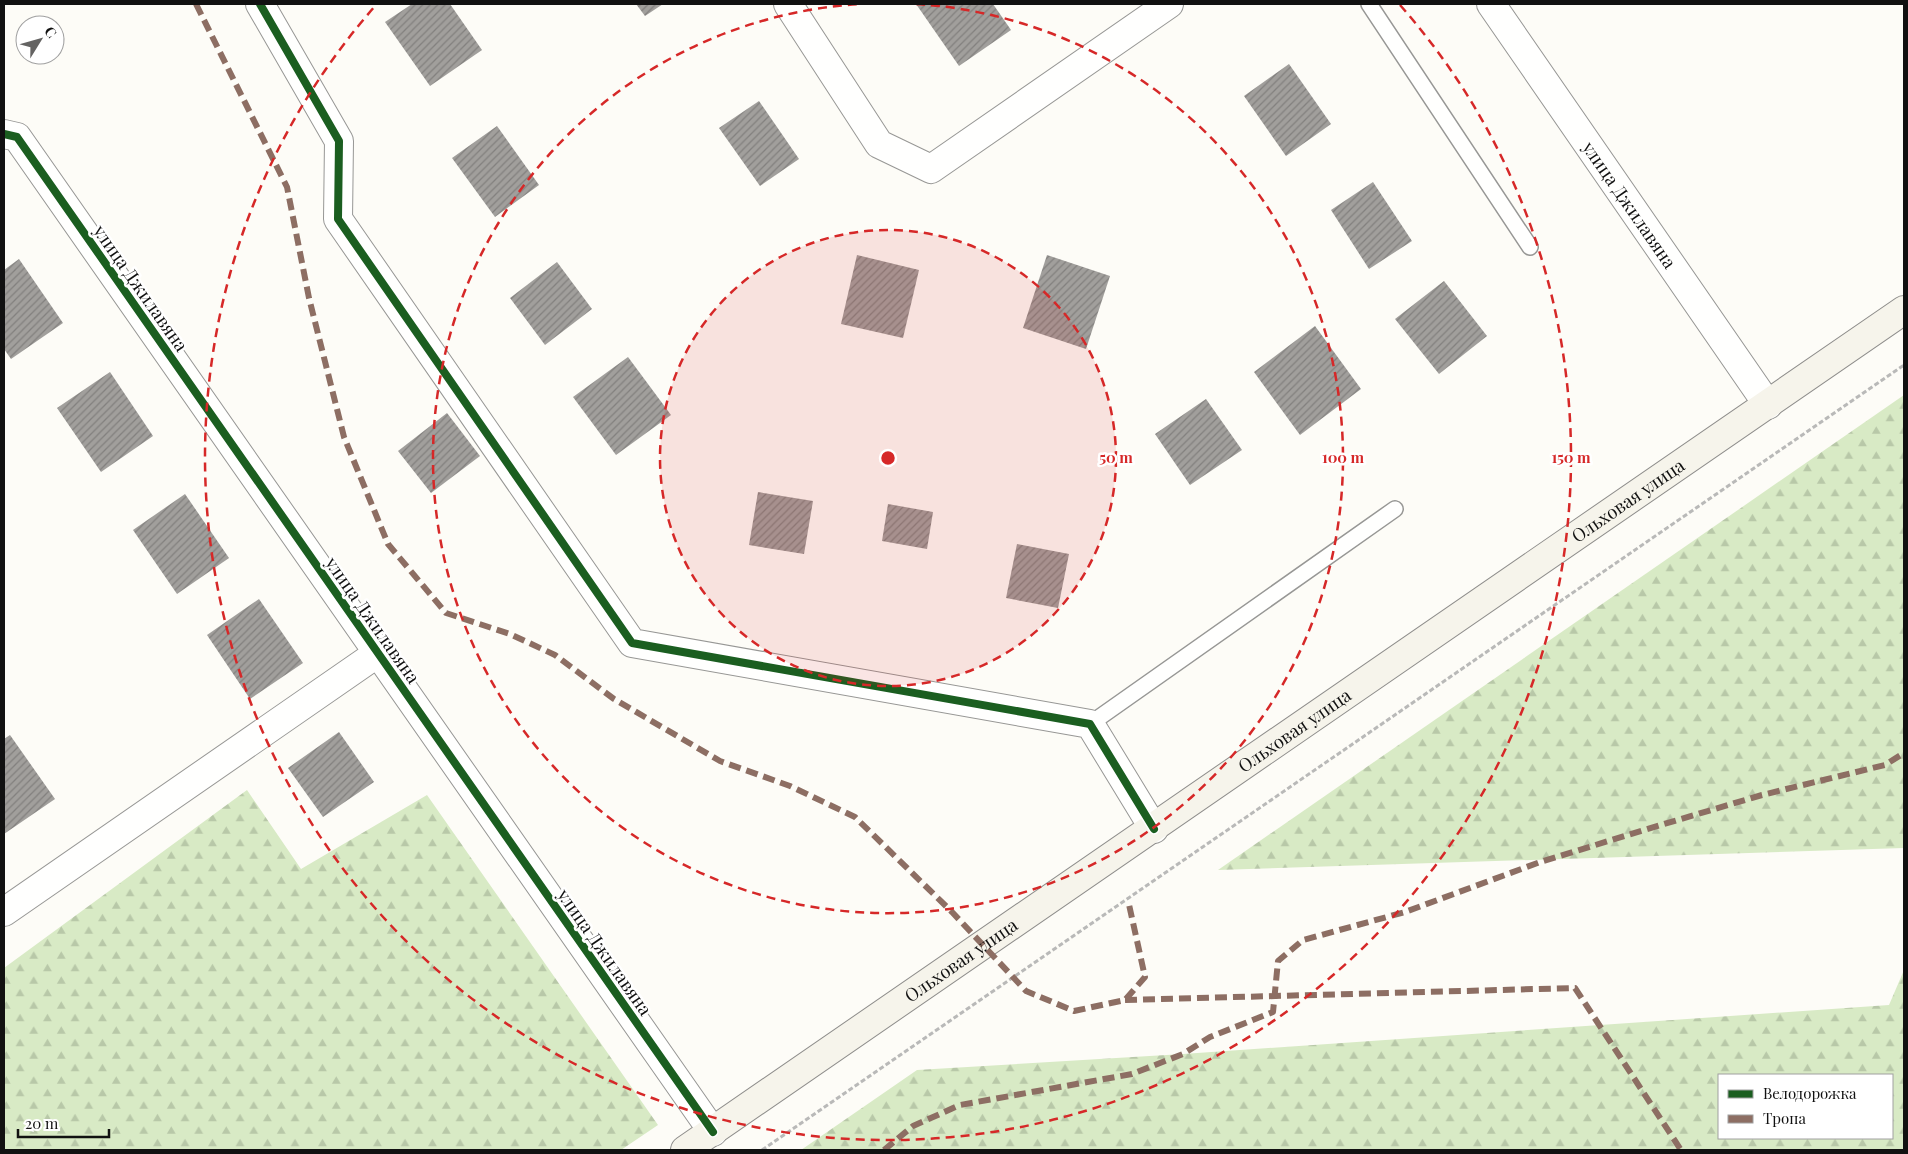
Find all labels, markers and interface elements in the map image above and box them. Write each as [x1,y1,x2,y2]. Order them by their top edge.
north arrow [15,15,65,65]
text: С [40,22,61,42]
street label: улица Джилавяна [1577,136,1682,273]
street label: улица Джилавяна [88,219,194,356]
text: 50 m [1099,447,1133,467]
text: 100 m [1322,447,1365,467]
text: 150 m [1551,447,1591,467]
centre of rings [879,449,897,467]
street label: Ольховая улица [1567,453,1689,548]
street label: улица Джилавяна [320,551,426,688]
street label: Ольховая улица [1233,683,1356,778]
street label: улица Джилавяна [552,883,658,1020]
street label: Ольховая улица [900,913,1022,1007]
legend [1718,1074,1893,1139]
text: Велодорожка [1763,1083,1857,1103]
scale bar [18,1106,109,1138]
text: Тропа [1763,1108,1806,1128]
text: 20 m [25,1113,59,1133]

